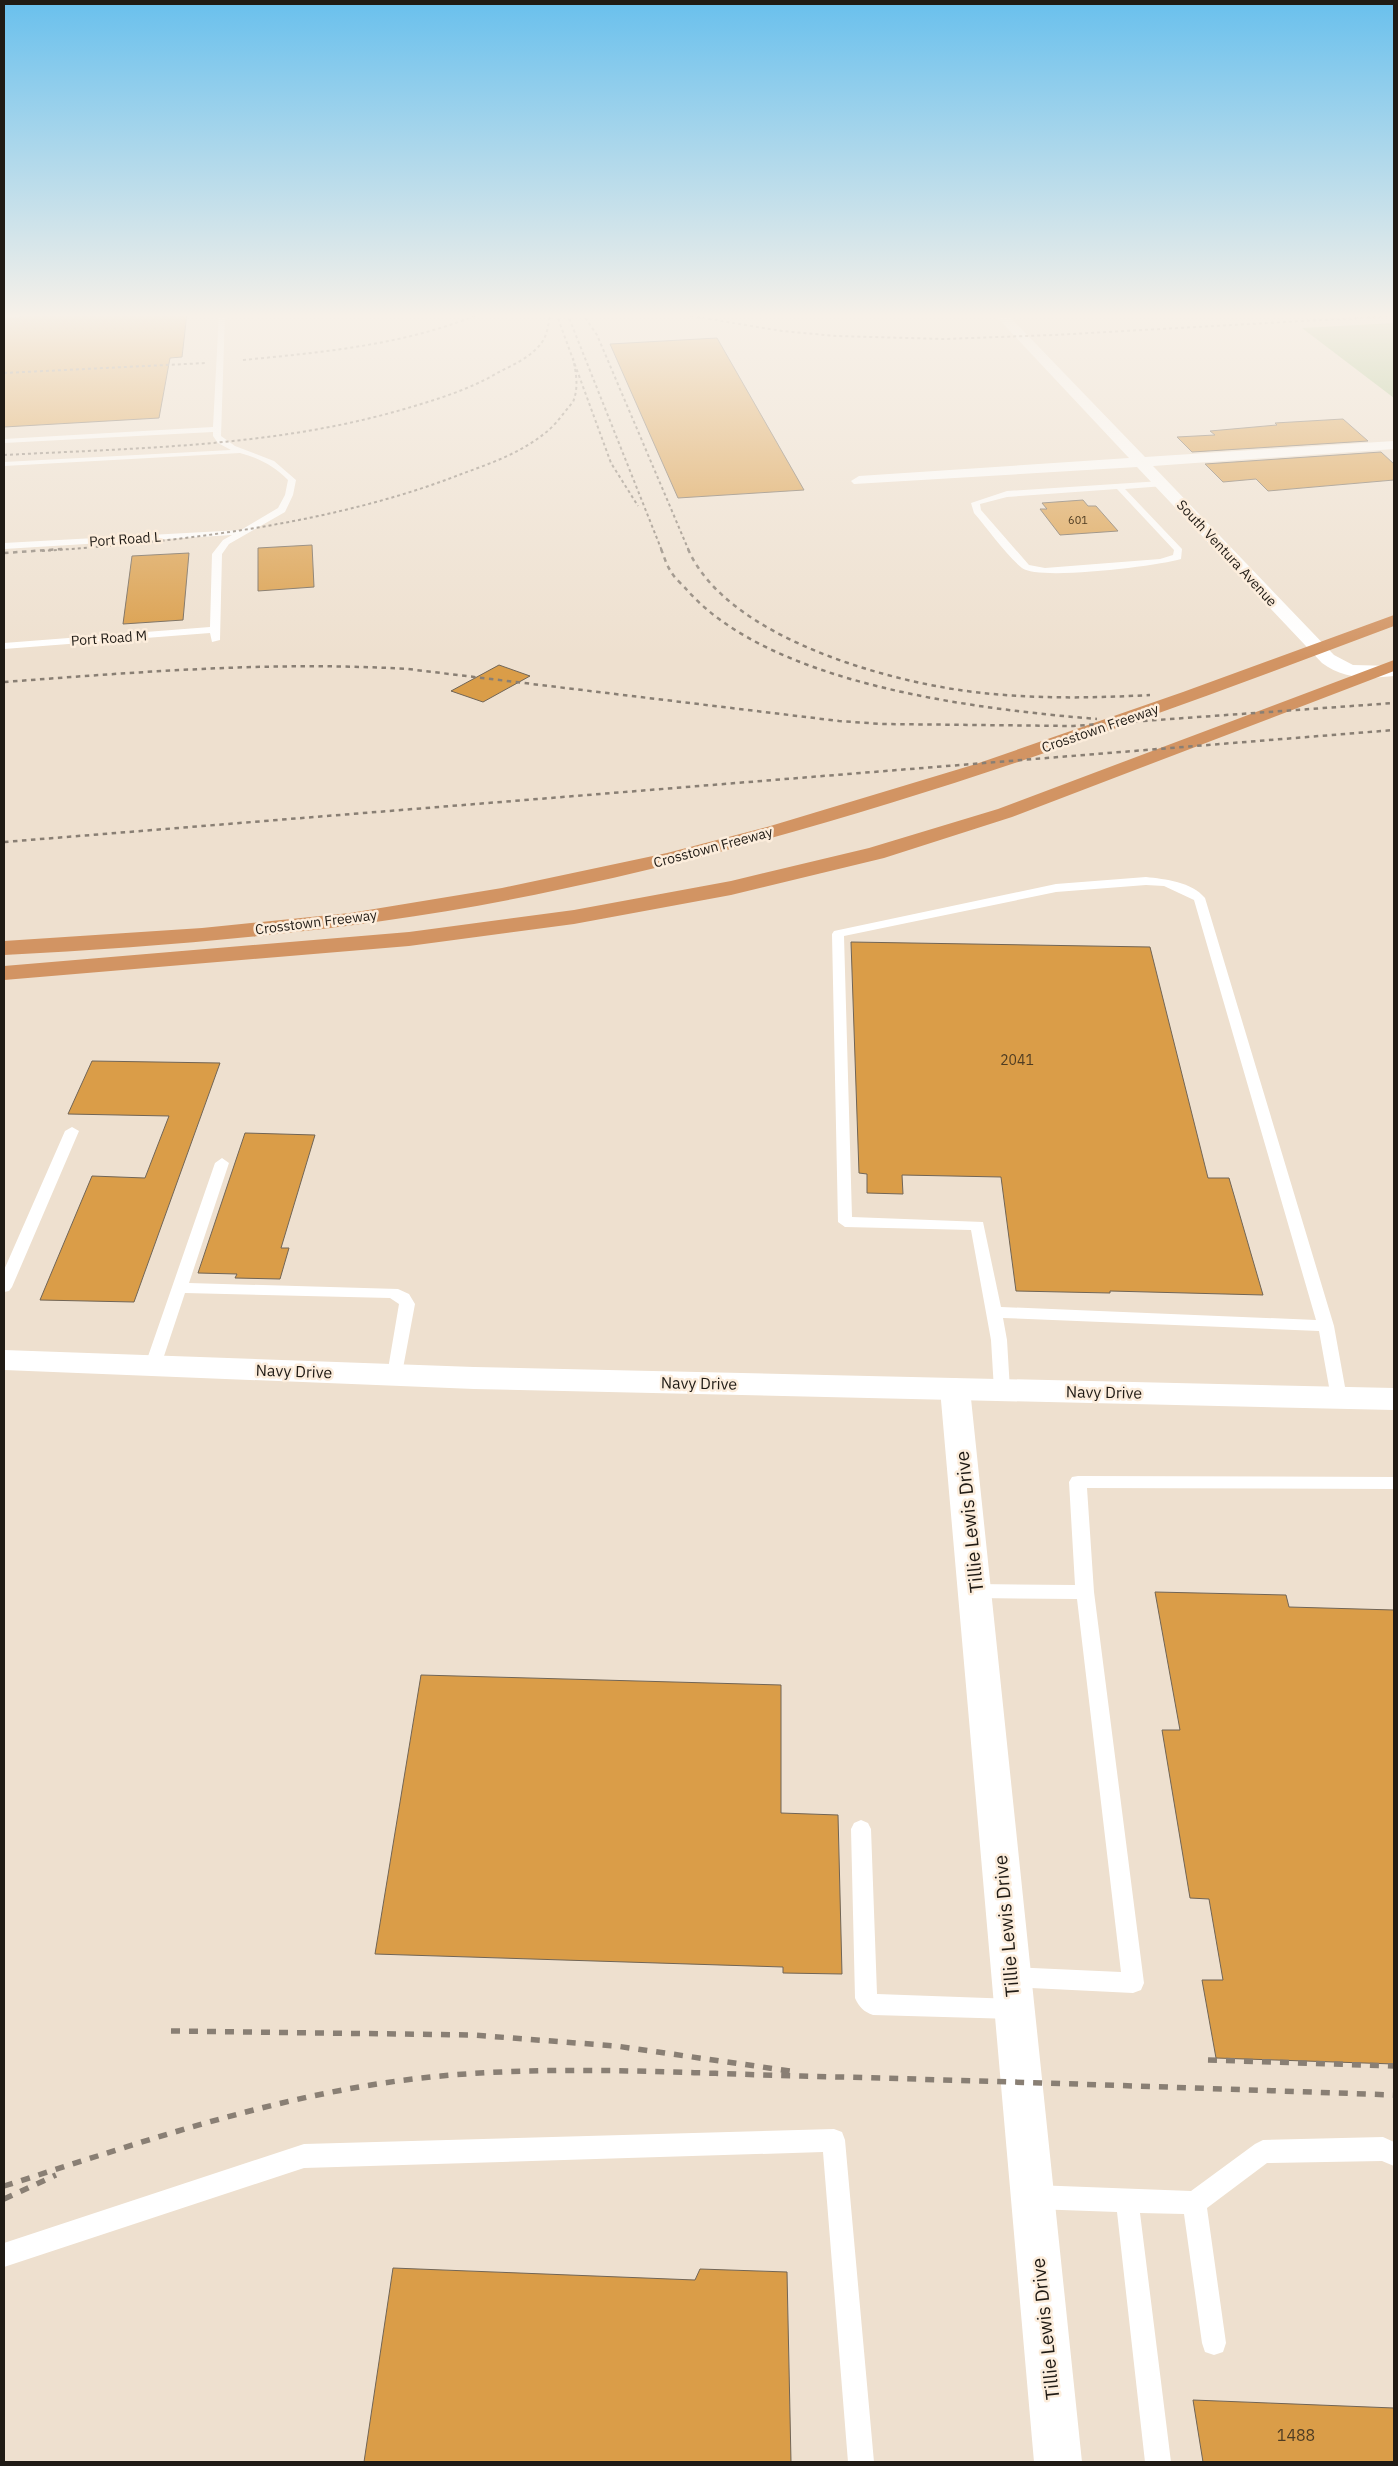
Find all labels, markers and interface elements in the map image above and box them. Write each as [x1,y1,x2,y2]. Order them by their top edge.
street label: South Ventura Avenue [1173,496,1281,610]
house number: 601 [1068,513,1088,527]
street label: Port Road L [88,528,162,550]
street label: Port Road M [70,626,148,650]
street label: Crosstown Freeway [1039,700,1161,756]
street label: Crosstown Freeway [651,822,775,872]
street label: Crosstown Freeway [254,906,378,938]
house number: 2041 [1000,1051,1034,1069]
street label: Navy Drive [255,1360,333,1382]
street label: Navy Drive [661,1372,738,1394]
street label: Navy Drive [1066,1381,1143,1403]
street label: Tillie Lewis Drive [950,1450,988,1594]
street label: Tillie Lewis Drive [988,1854,1024,1998]
street label: Tillie Lewis Drive [1026,2257,1064,2401]
house number: 1488 [1277,2425,1315,2445]

